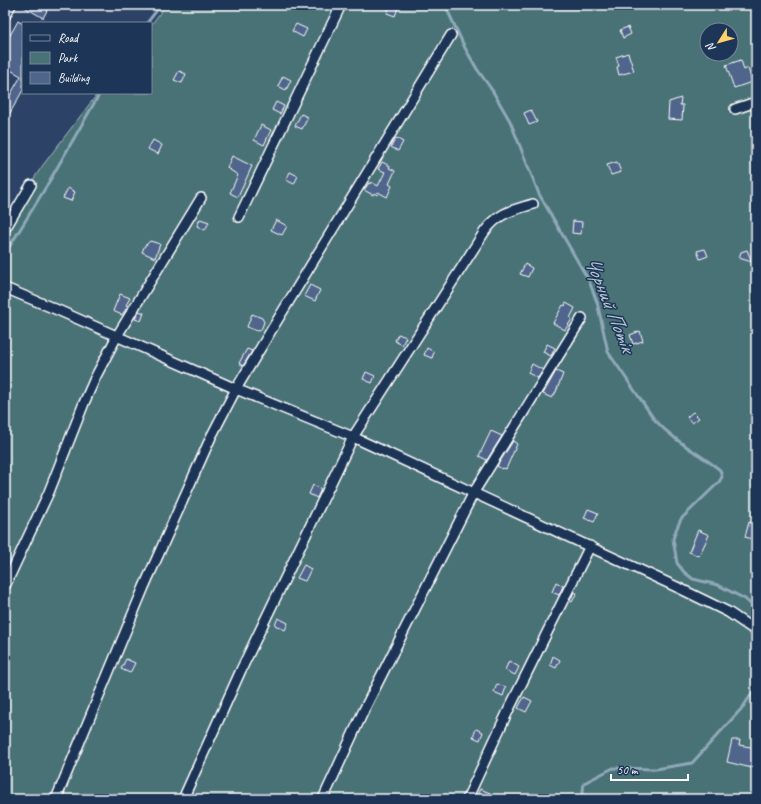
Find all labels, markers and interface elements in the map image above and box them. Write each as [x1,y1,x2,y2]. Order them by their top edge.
legend [22,22,152,94]
north arrow [699,22,739,62]
text: Road [58,30,80,46]
text: N [702,39,719,55]
text: Park [58,50,79,66]
text: Building [58,70,90,86]
water label: Чорний Потік [579,253,642,359]
scale bar [611,756,688,782]
text: 50 m [617,762,639,778]

